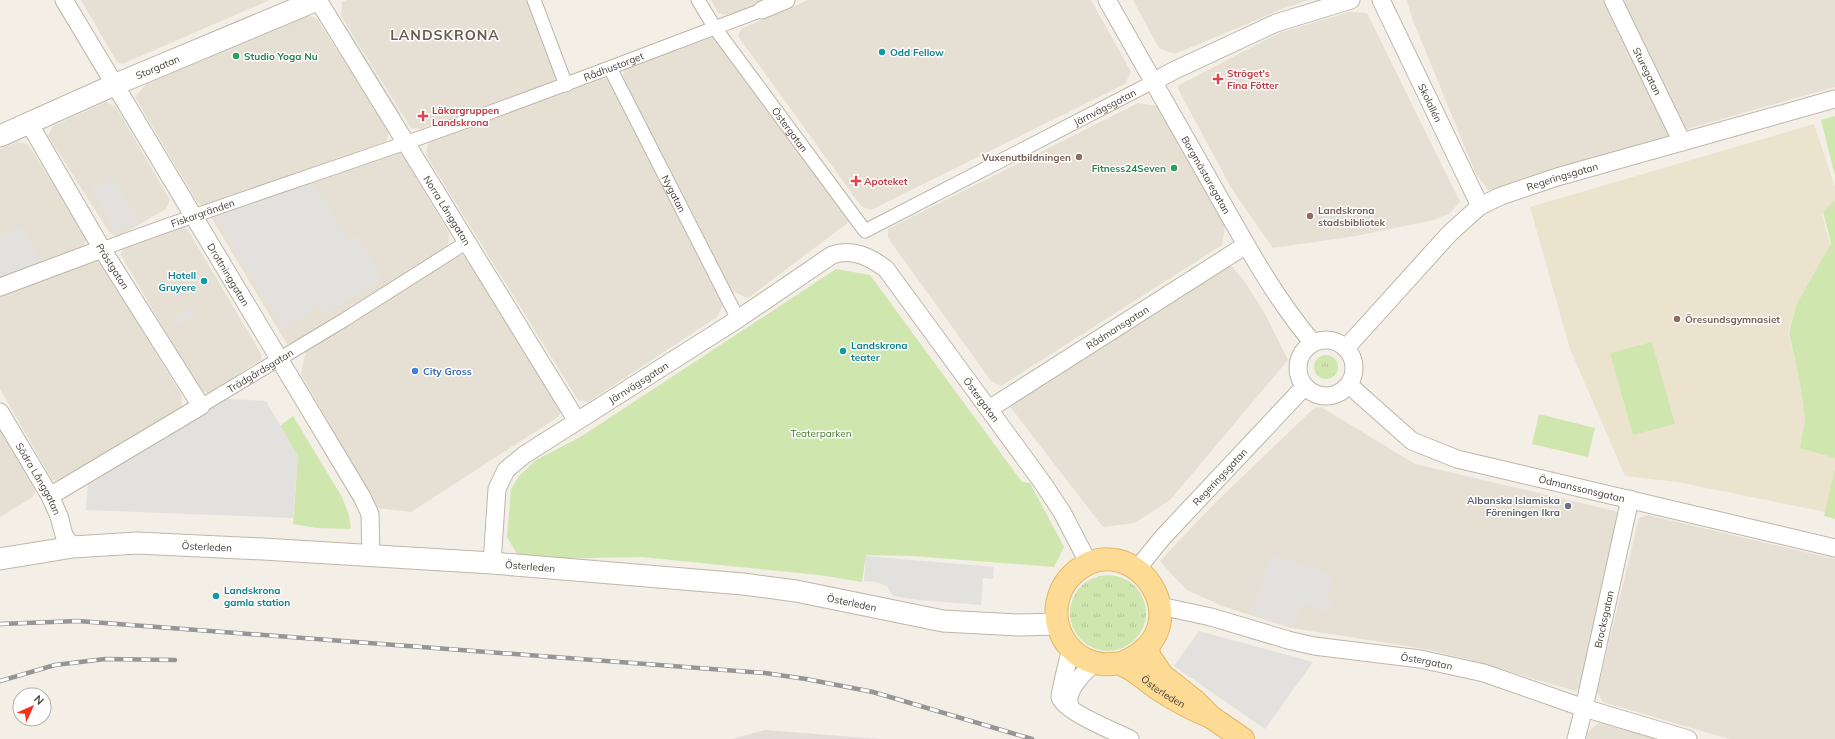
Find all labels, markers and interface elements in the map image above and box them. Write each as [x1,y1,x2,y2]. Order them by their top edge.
district label: LANDSKRONA [390,26,500,44]
street label: Sturegatan [1630,45,1664,98]
place label: Odd Fellow [890,46,944,59]
marker: Odd Fellow [877,47,887,57]
street label: Rådhustorget [582,49,646,84]
place label: Studio Yoga Nu [244,50,318,63]
marker: Studio Yoga Nu [231,51,241,61]
street label: Storgatan [134,52,182,82]
place label: Ströget's Fina Fötter [1227,67,1278,92]
marker: Ströget's Fina Fötter [1212,73,1224,85]
street label: Skolallén [1415,81,1445,125]
street label: Järnvägsgatan [1071,86,1138,129]
place label: Läkargruppen Landskrona [432,104,499,129]
street label: Östergatan [769,105,811,155]
marker: Läkargruppen Landskrona [417,110,429,122]
street label: Borgmästaregatan [1178,134,1233,216]
place label: Vuxenutbildningen [981,151,1071,164]
marker: Vuxenutbildningen [1074,152,1084,162]
street label: Regeringsgatan [1525,160,1600,194]
place label: Fitness24Seven [1092,162,1166,175]
marker: Fitness24Seven [1169,163,1179,173]
street label: Norra Långgatan [421,173,474,248]
street label: Nygatan [659,173,689,215]
place label: Apoteket [864,175,908,188]
marker: Apoteket [851,176,861,186]
street label: Fiskargränden [169,196,236,230]
place label: Landskrona stadsbibliotek [1318,204,1385,229]
marker: Landskrona stadsbibliotek [1305,211,1315,221]
street label: Prästgatan [93,241,132,292]
street label: Drottninggatan [204,241,252,309]
place label: Hotell Gruyere [159,269,197,294]
marker: Hotell Gruyere [199,276,209,286]
street label: Rådmansgatan [1084,303,1151,352]
place label: Öresundsgymnasiet [1685,313,1780,326]
marker: Öresundsgymnasiet [1672,314,1682,324]
place label: Landskrona teater [851,339,908,364]
street label: Trädgårdsgatan [225,346,296,396]
marker: Landskrona teater [838,346,848,356]
street label: Järnvägsgatan [606,359,671,407]
place label: City Gross [423,365,472,378]
marker: City Gross [410,366,420,376]
street label: Östergatan [960,375,1002,425]
park label: Teaterparken [790,427,852,440]
street label: Södra Långgatan [13,440,64,517]
street label: Regeringsgatan [1190,446,1250,508]
street label: Ödmanssonsgatan [1537,472,1626,505]
place label: Albanska Islamiska Föreningen Ikra [1467,494,1560,519]
marker: Albanska Islamiska Föreningen Ikra [1563,501,1573,511]
street label: Österleden [181,539,232,555]
street label: Österleden [505,558,556,575]
place label: Landskrona gamla station [224,584,290,609]
street label: Brocksgatan [1591,589,1617,649]
marker: Landskrona gamla station [211,591,221,601]
street label: Österleden [826,591,878,614]
street label: Östergatan [1400,651,1454,673]
street label: Österleden [1138,672,1188,711]
north arrow [12,687,52,727]
text: N [31,692,47,708]

